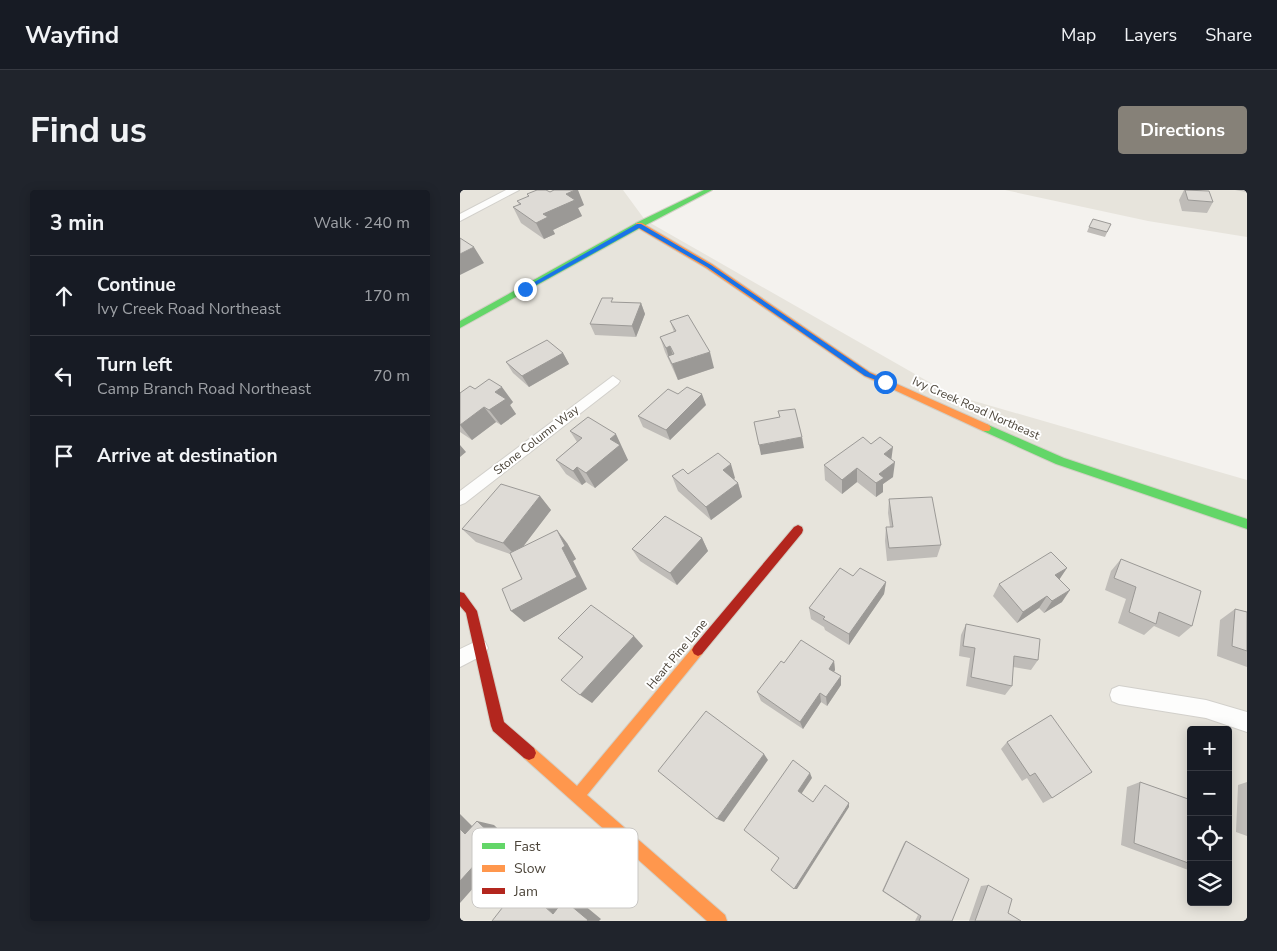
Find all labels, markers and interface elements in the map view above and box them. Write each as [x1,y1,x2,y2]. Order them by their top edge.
text: Wayfind [25,19,119,51]
text: Map [1061,23,1096,47]
text: Layers [1124,23,1177,47]
text: Share [1205,23,1252,47]
button: Directions [1118,106,1247,154]
text: Find us [30,107,147,154]
text: 3 min [50,209,104,237]
text: Walk · 240 m [314,212,410,234]
text: Continue [97,272,176,298]
route end [514,278,537,301]
icon: ahead [50,282,78,310]
text: 170 m [363,285,410,307]
text: Ivy Creek Road Northeast [97,298,281,320]
text: Turn left [97,352,172,378]
icon: left [50,362,78,390]
text: 70 m [373,365,410,387]
route start [874,371,897,394]
street label: Ivy Creek Road Northeast [910,373,1043,444]
text: Camp Branch Road Northeast [97,378,311,400]
street label: Stone Column Way [490,401,583,478]
icon: arrive [50,442,78,470]
text: Arrive at destination [97,443,278,469]
street label: Heart Pine Lane [643,616,711,692]
map controls [1187,726,1232,906]
button: + [1187,726,1232,771]
button: − [1187,771,1232,816]
button: locate [1187,816,1232,861]
legend [472,828,638,908]
text: Fast [514,837,540,856]
text: Slow [514,859,546,878]
button: layers [1187,861,1232,906]
text: Jam [513,882,538,901]

